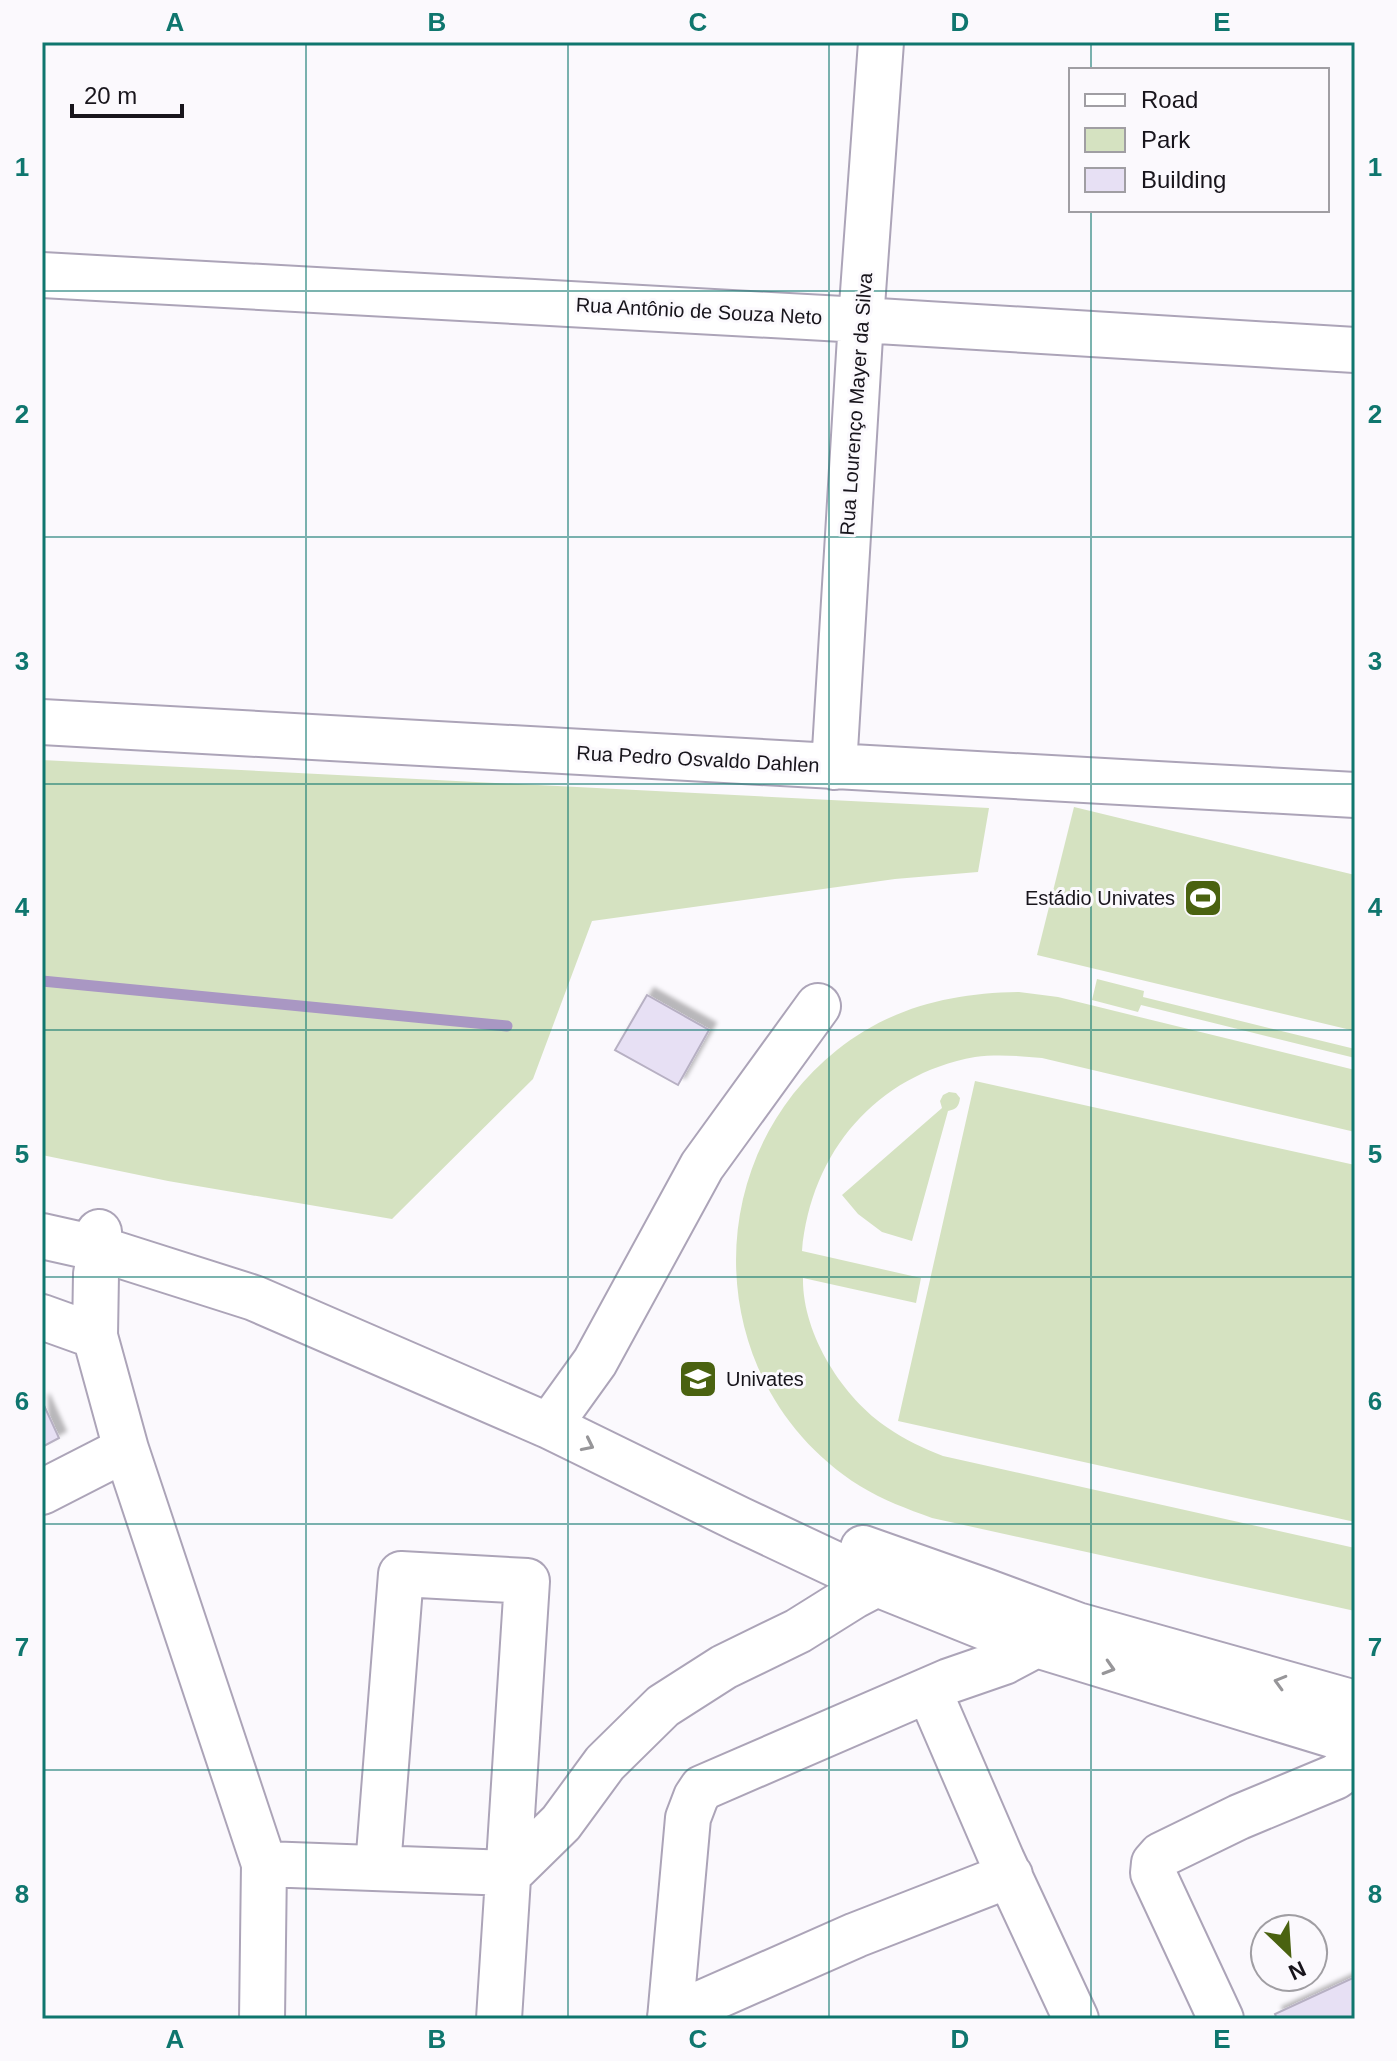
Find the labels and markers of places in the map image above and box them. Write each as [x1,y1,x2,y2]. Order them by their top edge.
sports icon: Estádio Univates [1182,877,1224,919]
place label: Estádio Univates [1025,887,1175,909]
school or university icon: Univates [677,1358,719,1400]
place label: Univates [726,1368,804,1390]

